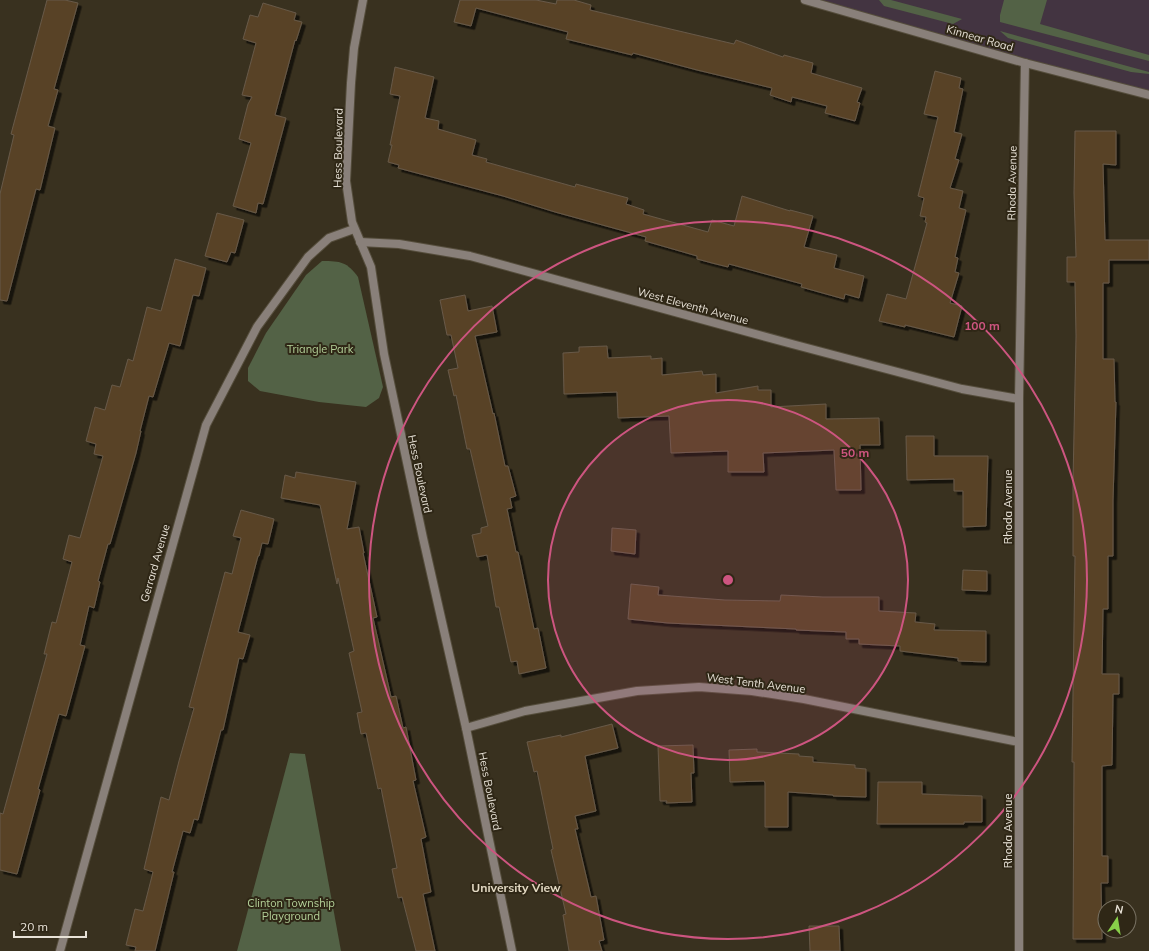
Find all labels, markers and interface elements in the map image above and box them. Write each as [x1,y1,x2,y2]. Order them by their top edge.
street label: Kinnear Road [945,22,1015,54]
street label: Hess Boulevard [330,108,346,188]
street label: Rhoda Avenue [1004,146,1020,220]
street label: West Eleventh Avenue [636,284,750,328]
text: 100 m [964,318,1000,333]
park label: Triangle Park [287,342,354,356]
street label: Hess Boulevard [405,434,435,514]
text: 50 m [841,445,869,460]
street label: Rhoda Avenue [1001,470,1015,544]
street label: Gerrard Avenue [137,522,173,604]
centre of rings [721,573,735,587]
street label: West Tenth Avenue [706,670,806,696]
street label: Hess Boulevard [476,751,504,831]
street label: Rhoda Avenue [1001,794,1015,868]
district label: University View [471,880,561,895]
park label: Clinton Township Playground [247,896,335,923]
north arrow [1097,899,1137,939]
text: N [1114,902,1125,917]
scale bar [14,913,86,939]
text: 20 m [20,919,48,934]

